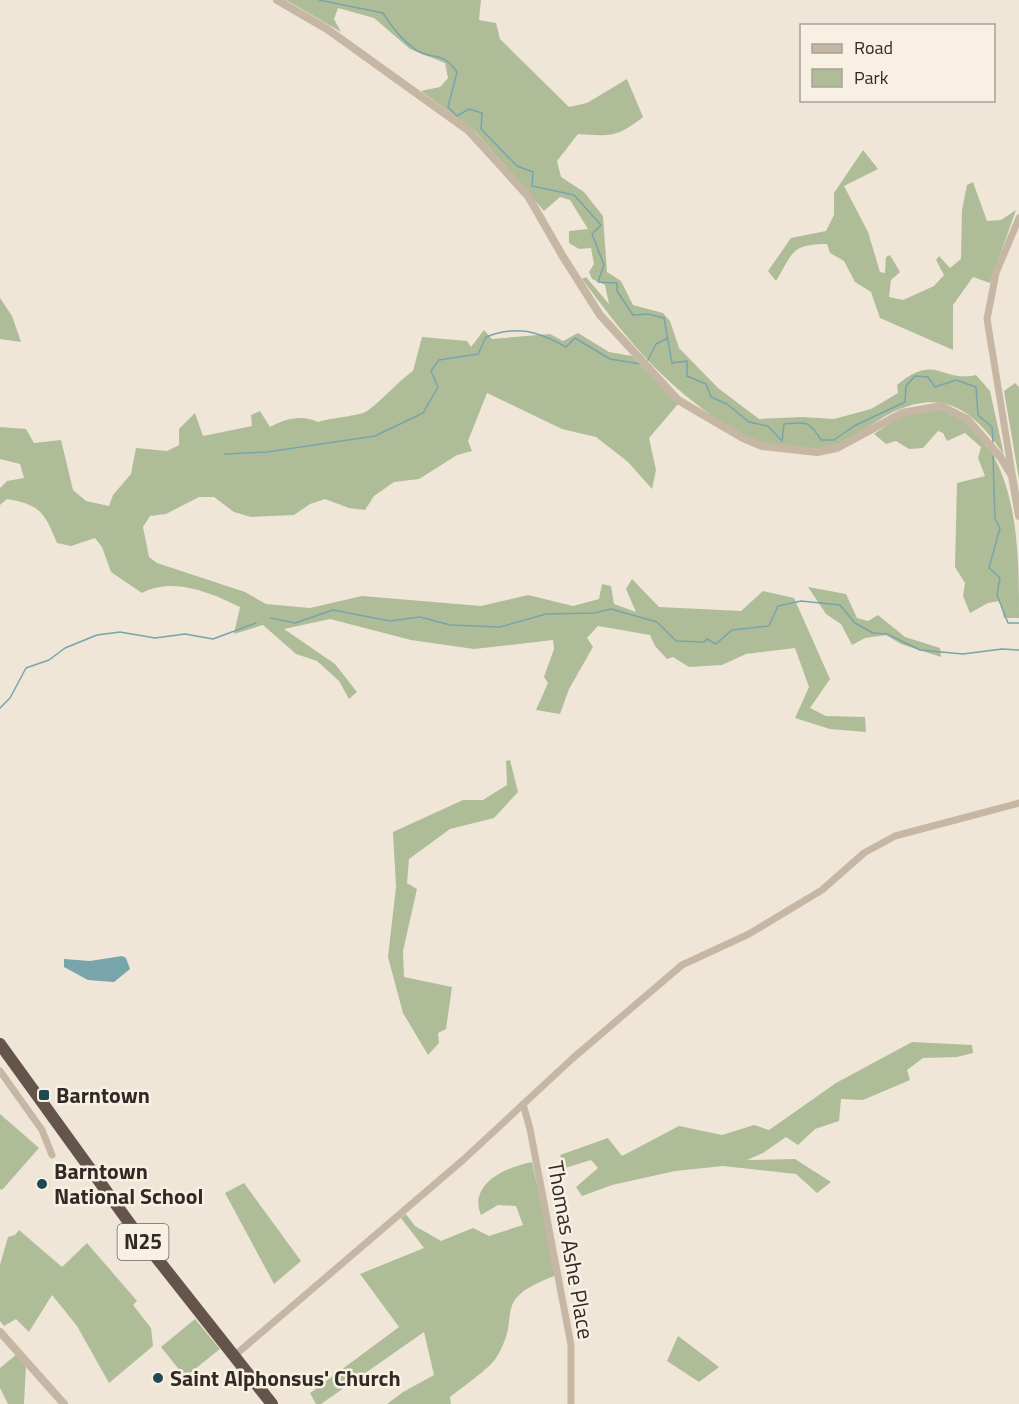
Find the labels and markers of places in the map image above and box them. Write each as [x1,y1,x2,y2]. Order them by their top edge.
place label: Barntown [56,1078,150,1112]
marker: Barntown [37,1088,51,1102]
place label: Barntown National School [54,1154,203,1213]
marker: Barntown National School [35,1177,49,1191]
place label: Saint Alphonsus' Church [170,1361,401,1395]
marker: Saint Alphonsus' Church [151,1371,165,1385]

